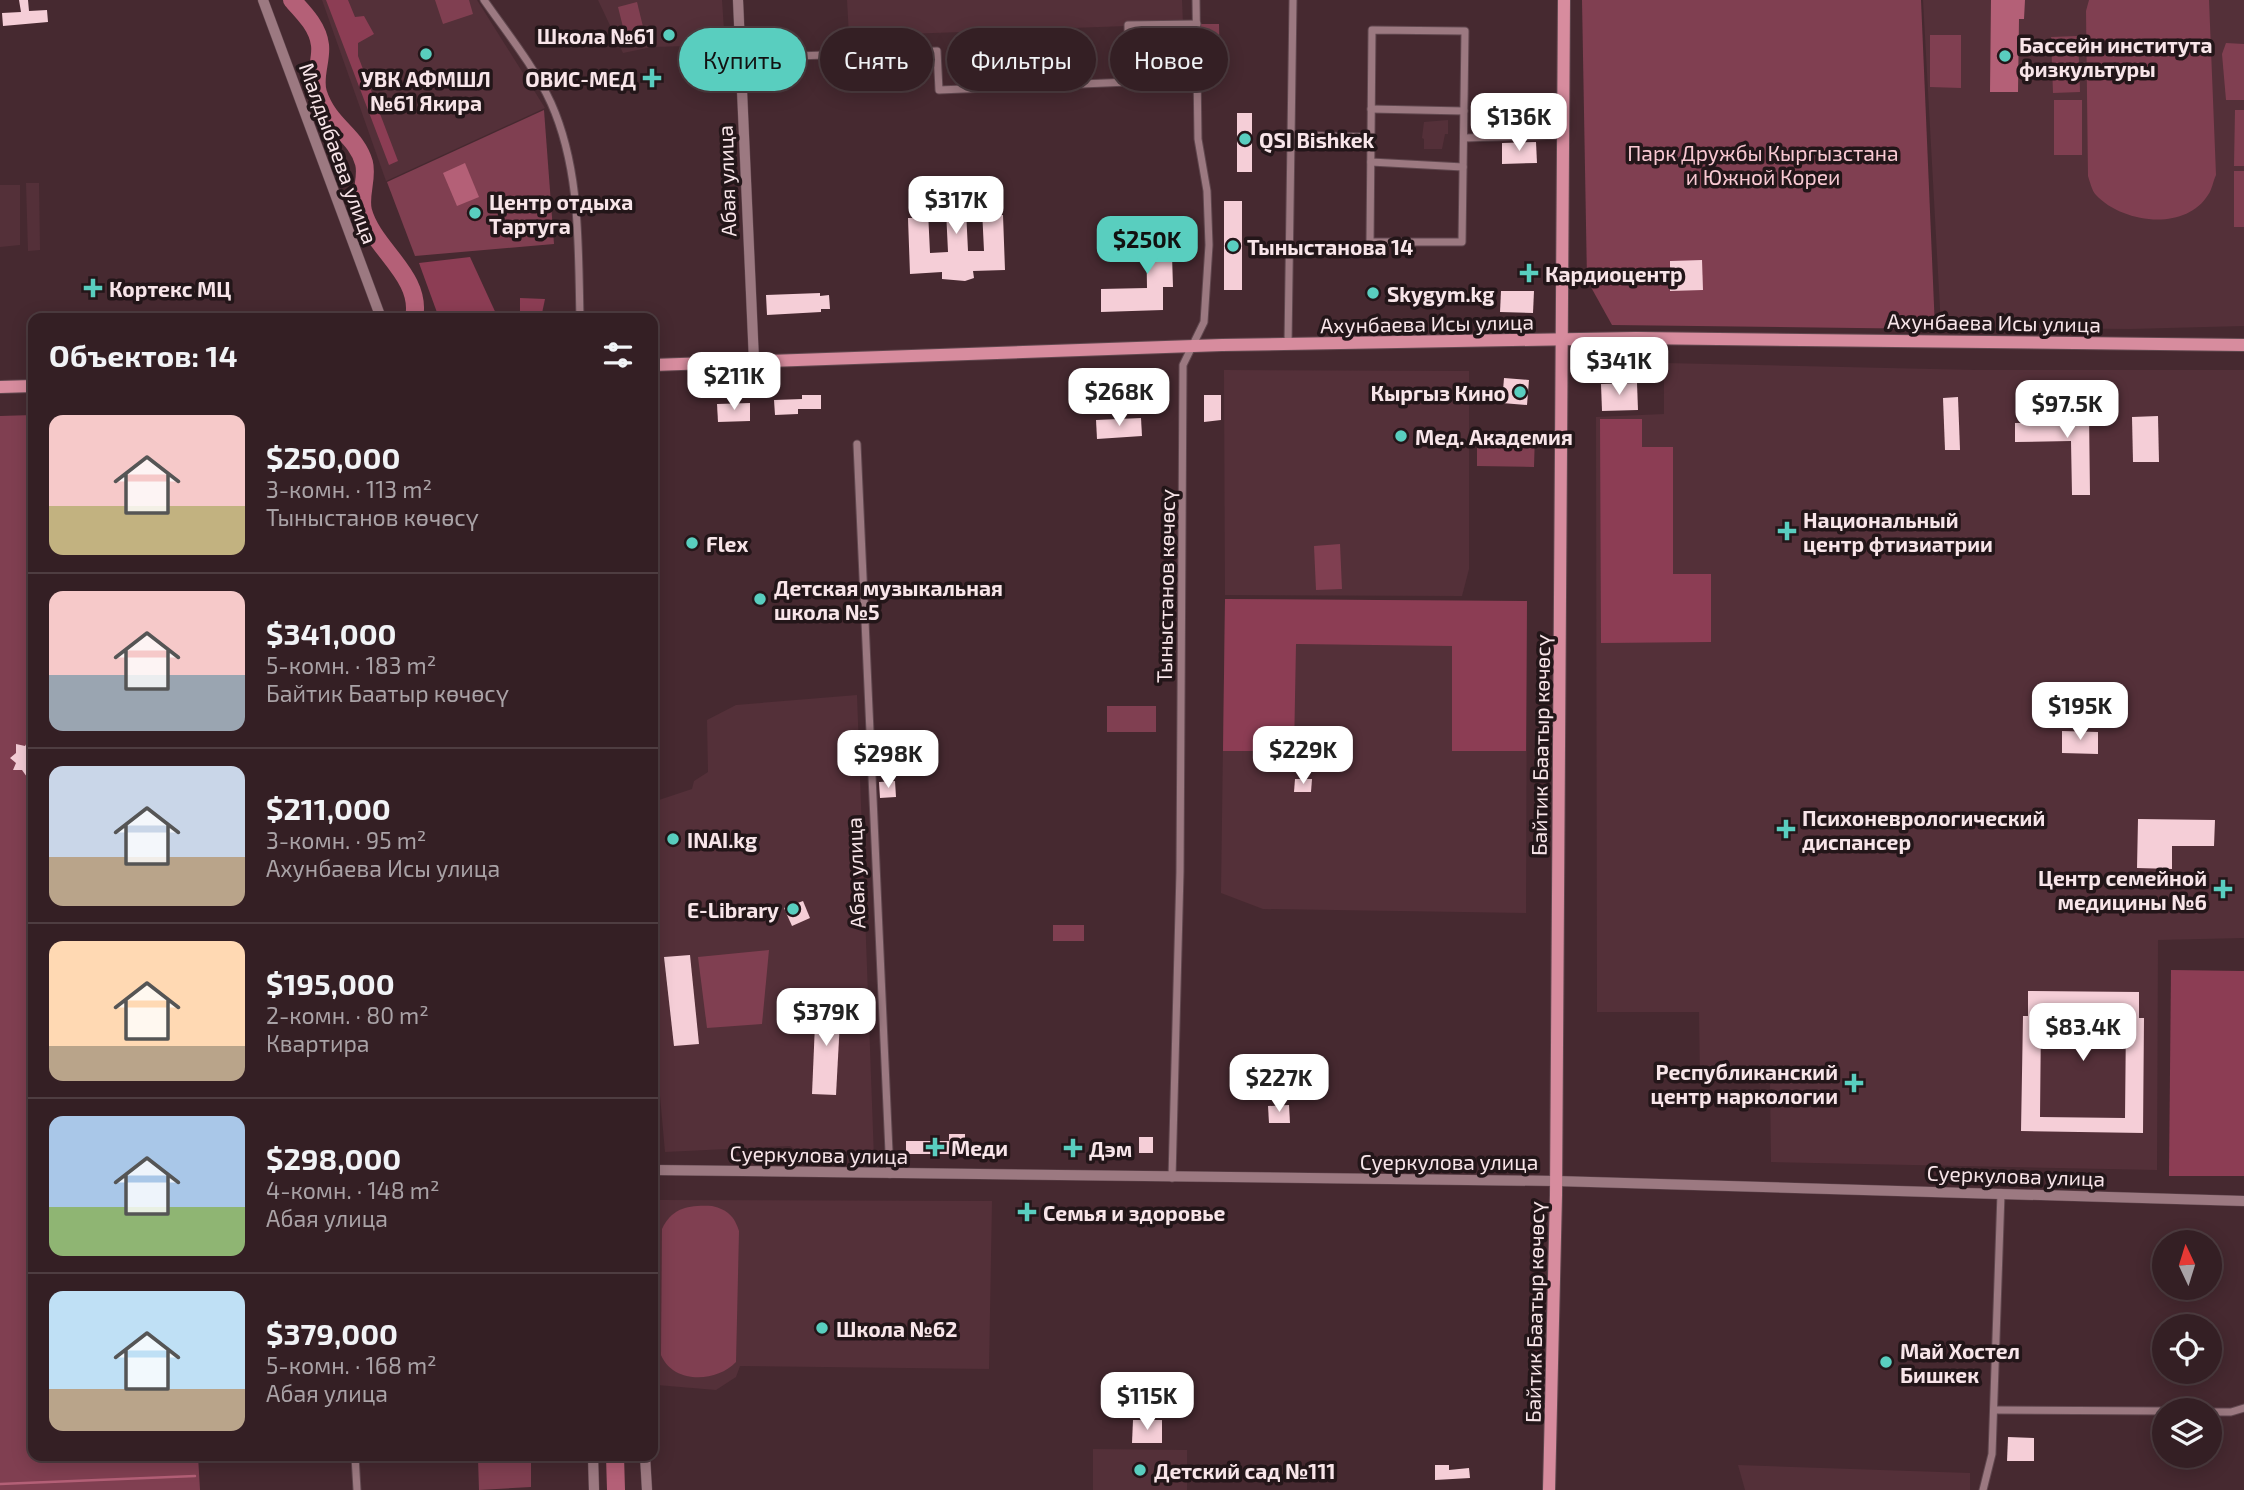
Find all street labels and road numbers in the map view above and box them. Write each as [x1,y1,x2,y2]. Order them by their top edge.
street label: Малдыбаева улица [294,59,383,247]
street label: Абая улица [712,125,741,237]
street label: Ахунбаева Исы улица [1887,308,2101,337]
street label: Ахунбаева Исы улица [1320,309,1534,338]
street label: Тыныстанов көчөсү [1151,489,1179,683]
street label: Байтик Баатыр көчөсү [1526,634,1554,856]
street label: Абая улица [841,817,870,929]
street label: Суеркулова улица [730,1140,908,1169]
street label: Суеркулова улица [1360,1149,1538,1175]
street label: Суеркулова улица [1926,1159,2106,1192]
street label: Байтик Баатыр көчөсү [1520,1201,1548,1423]

